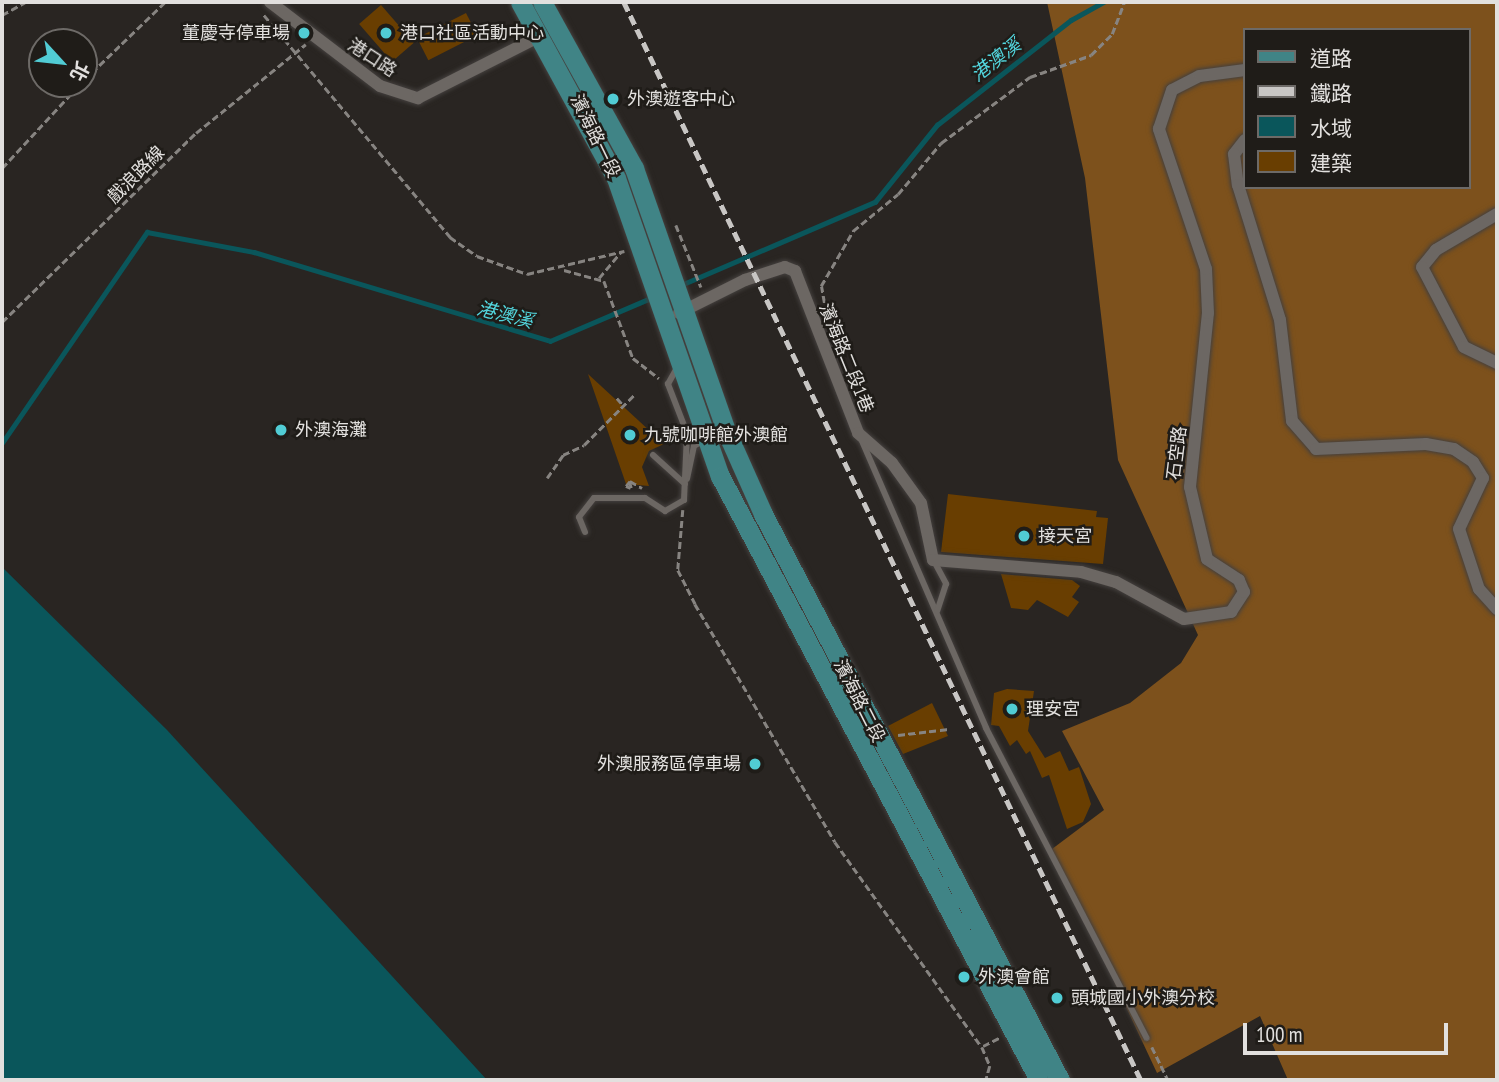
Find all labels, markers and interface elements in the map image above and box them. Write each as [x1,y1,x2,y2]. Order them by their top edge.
place label: 董慶寺停車場 [182,22,290,44]
place label: 港口社區活動中心 [400,22,544,44]
marker: 董慶寺停車場 [296,25,312,41]
marker: 港口社區活動中心 [378,25,394,41]
north arrow [28,28,98,98]
legend [1244,28,1471,189]
water label: 港澳溪 [967,33,1025,87]
street label: 港口路 [343,34,401,82]
text: 道路 [1310,45,1352,72]
text: 北 [65,58,95,86]
text: 鐵路 [1310,80,1352,107]
place label: 外澳遊客中心 [627,88,735,110]
street label: 濱海路一段 [566,91,624,181]
marker: 外澳遊客中心 [605,91,621,107]
text: 水域 [1310,115,1352,142]
street label: 戲浪路線 [103,142,169,208]
text: 建築 [1310,150,1352,177]
water label: 港澳溪 [475,297,535,333]
street label: 濱海路二段1巷 [814,300,878,416]
place label: 外澳海灘 [295,419,367,441]
marker: 外澳海灘 [273,422,289,438]
place label: 九號咖啡館外澳館 [644,424,788,446]
street label: 石空路 [1163,425,1191,481]
marker: 九號咖啡館外澳館 [622,427,638,443]
place label: 接天宮 [1038,525,1092,547]
marker: 接天宮 [1016,528,1032,544]
street label: 濱海路二段 [829,656,889,746]
place label: 理安宮 [1026,698,1080,720]
marker: 理安宮 [1004,701,1020,717]
place label: 外澳服務區停車場 [597,753,741,775]
marker: 外澳服務區停車場 [747,756,763,772]
place label: 外澳會館 [978,966,1050,988]
marker: 外澳會館 [956,969,972,985]
place label: 頭城國小外澳分校 [1071,987,1215,1009]
marker: 頭城國小外澳分校 [1049,990,1065,1006]
scale bar [1247,1009,1452,1052]
text: 100 m [1256,1021,1302,1048]

